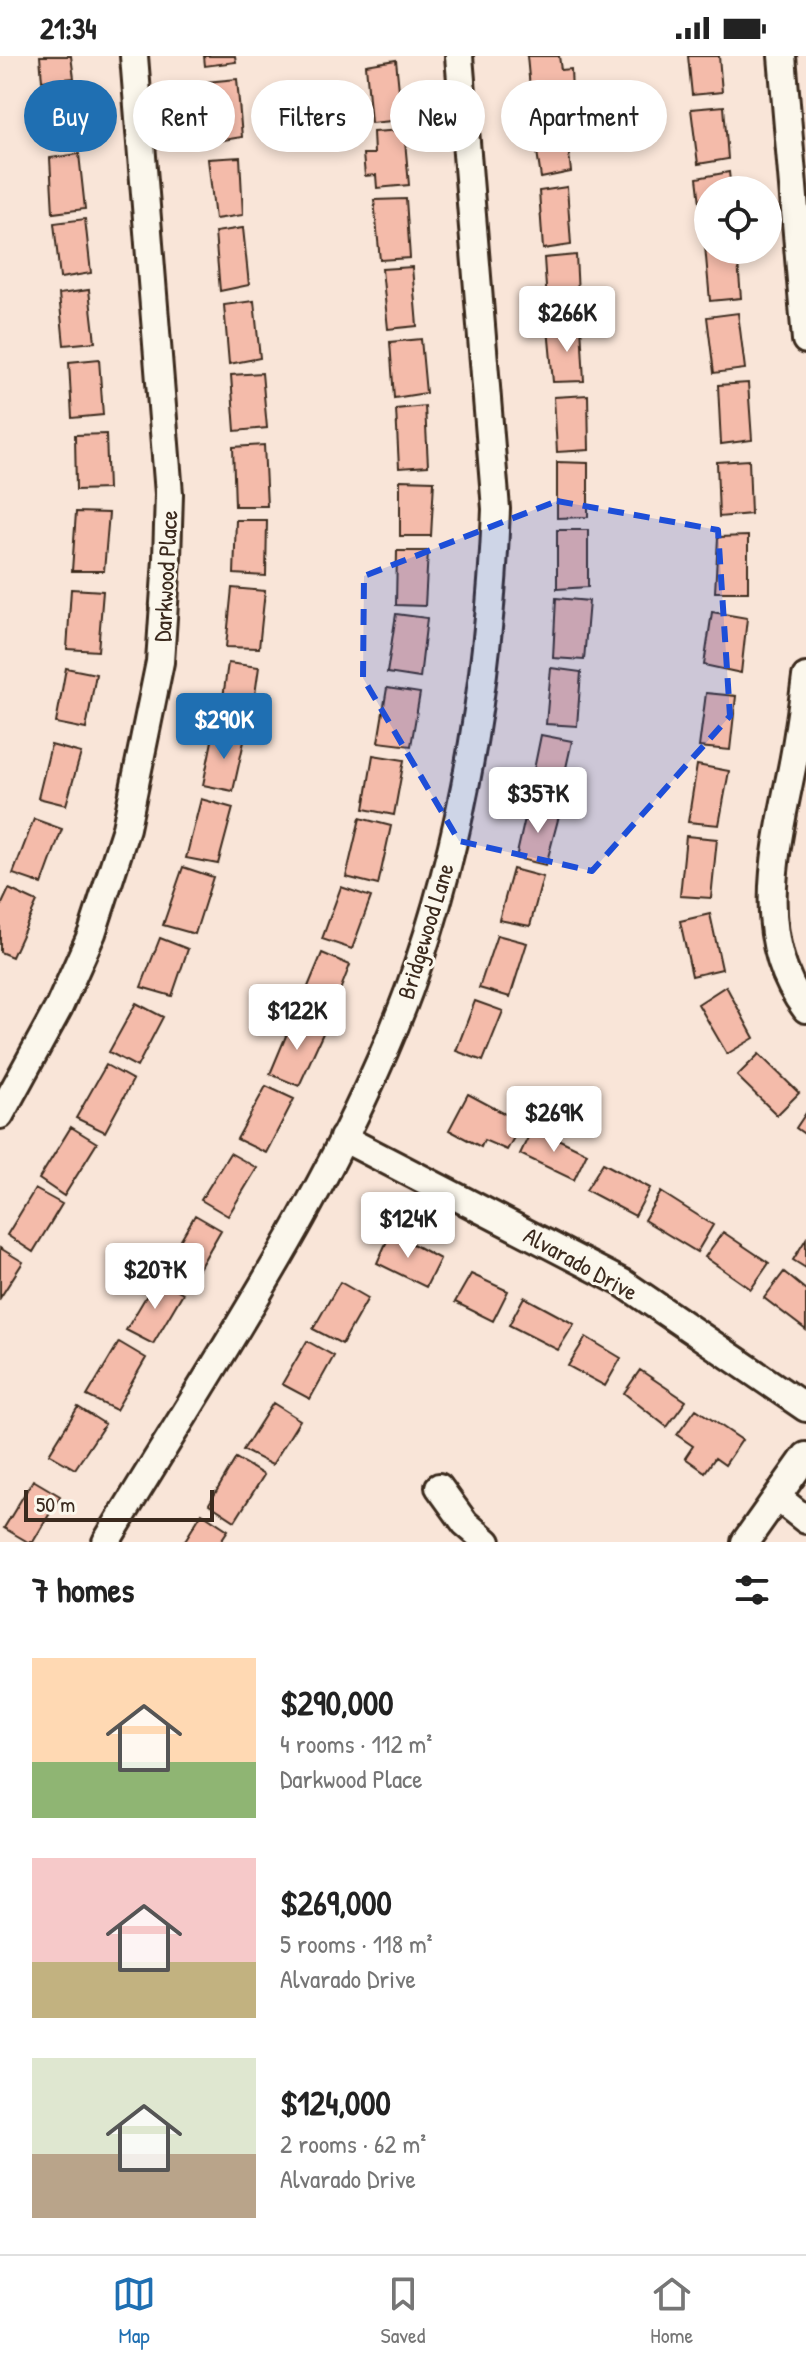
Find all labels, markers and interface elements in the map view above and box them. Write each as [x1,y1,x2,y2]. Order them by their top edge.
text: 21:34 [40,8,97,48]
chip: Buy [24,80,117,152]
chip: Rent [133,80,235,152]
chip: Filters [251,80,374,152]
chip: New [390,80,485,152]
chip: Apartment [501,80,667,152]
map controls [694,176,782,264]
button: locate [694,176,782,264]
pin: $266K [511,286,623,354]
text: $266K [537,294,597,329]
street label: Darkwood Place [146,509,184,643]
pin: $290K [168,693,280,761]
text: $290K [194,701,254,736]
pin: $357K [482,767,594,835]
text: $357K [507,775,569,810]
street label: Bridgewood Lane [389,859,461,1003]
pin: $122K [241,984,353,1052]
text: $122K [267,992,327,1027]
pin: $269K [498,1086,610,1154]
text: $269K [525,1094,583,1129]
pin: $124K [352,1192,464,1260]
text: $124K [379,1200,437,1235]
street label: Alvarado Drive [518,1219,644,1308]
pin: $207K [99,1243,211,1311]
text: $207K [123,1251,187,1286]
scale bar [24,1486,214,1522]
text: 50 m [36,1489,75,1519]
text: 7 homes [32,1567,134,1613]
icon: filters [730,1568,774,1612]
text: $290,000 [280,1680,393,1726]
icon: home [96,1690,192,1786]
text: 4 rooms · 112 m² [280,1726,432,1761]
text: Darkwood Place [280,1761,423,1796]
text: $269,000 [280,1880,392,1926]
icon: home [96,1890,192,1986]
text: 5 rooms · 118 m² [280,1926,433,1961]
text: Alvarado Drive [280,1961,416,1996]
text: $124,000 [280,2080,391,2126]
icon: home [96,2090,192,2186]
text: 2 rooms · 62 m² [280,2126,426,2161]
text: Alvarado Drive [280,2161,416,2196]
tab: Map [112,2272,156,2350]
tab: Saved [381,2272,425,2350]
tab: Home [650,2272,694,2350]

